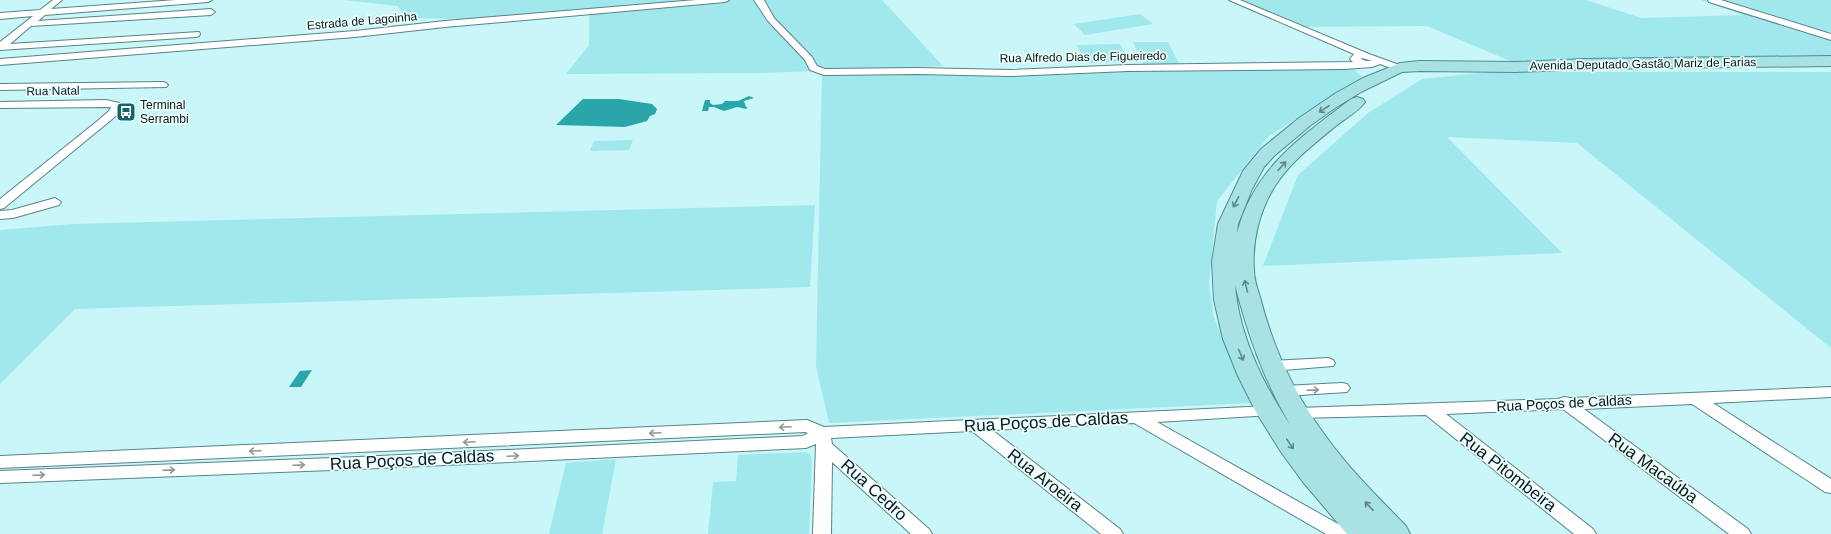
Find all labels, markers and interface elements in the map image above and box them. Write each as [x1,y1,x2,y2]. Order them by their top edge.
street label: Estrada de Lagoinha [306,9,418,33]
street label: Rua Alfredo Dias de Figueiredo [1000,49,1167,65]
street label: Avenida Deputado Gastão Mariz de Farias [1530,55,1756,73]
street label: Rua Natal [26,84,80,98]
place label: Terminal Serrambi [140,98,189,126]
bus stop icon: Terminal Serrambi [115,101,137,123]
one-way arrow [1318,106,1330,114]
one-way arrow [1278,161,1287,171]
one-way arrow [1232,195,1239,207]
one-way arrow [1242,279,1250,292]
one-way arrow [1237,348,1245,360]
one-way arrow [1306,386,1319,393]
street label: Rua Poços de Caldas [1496,391,1632,415]
street label: Rua Poços de Caldas [963,408,1129,436]
one-way arrow [779,424,792,431]
street label: Rua Pitombeira [1456,428,1560,516]
street label: Rua Macaúba [1605,429,1702,507]
one-way arrow [649,430,662,437]
one-way arrow [463,438,476,446]
one-way arrow [1286,439,1294,450]
street label: Rua Aroeira [1004,445,1087,515]
street label: Rua Poços de Caldas [329,446,495,474]
one-way arrow [249,447,262,455]
one-way arrow [506,452,519,460]
street label: Rua Cedro [837,455,911,525]
one-way arrow [292,462,305,469]
one-way arrow [162,466,175,474]
one-way arrow [32,471,45,479]
one-way arrow [1365,501,1374,511]

